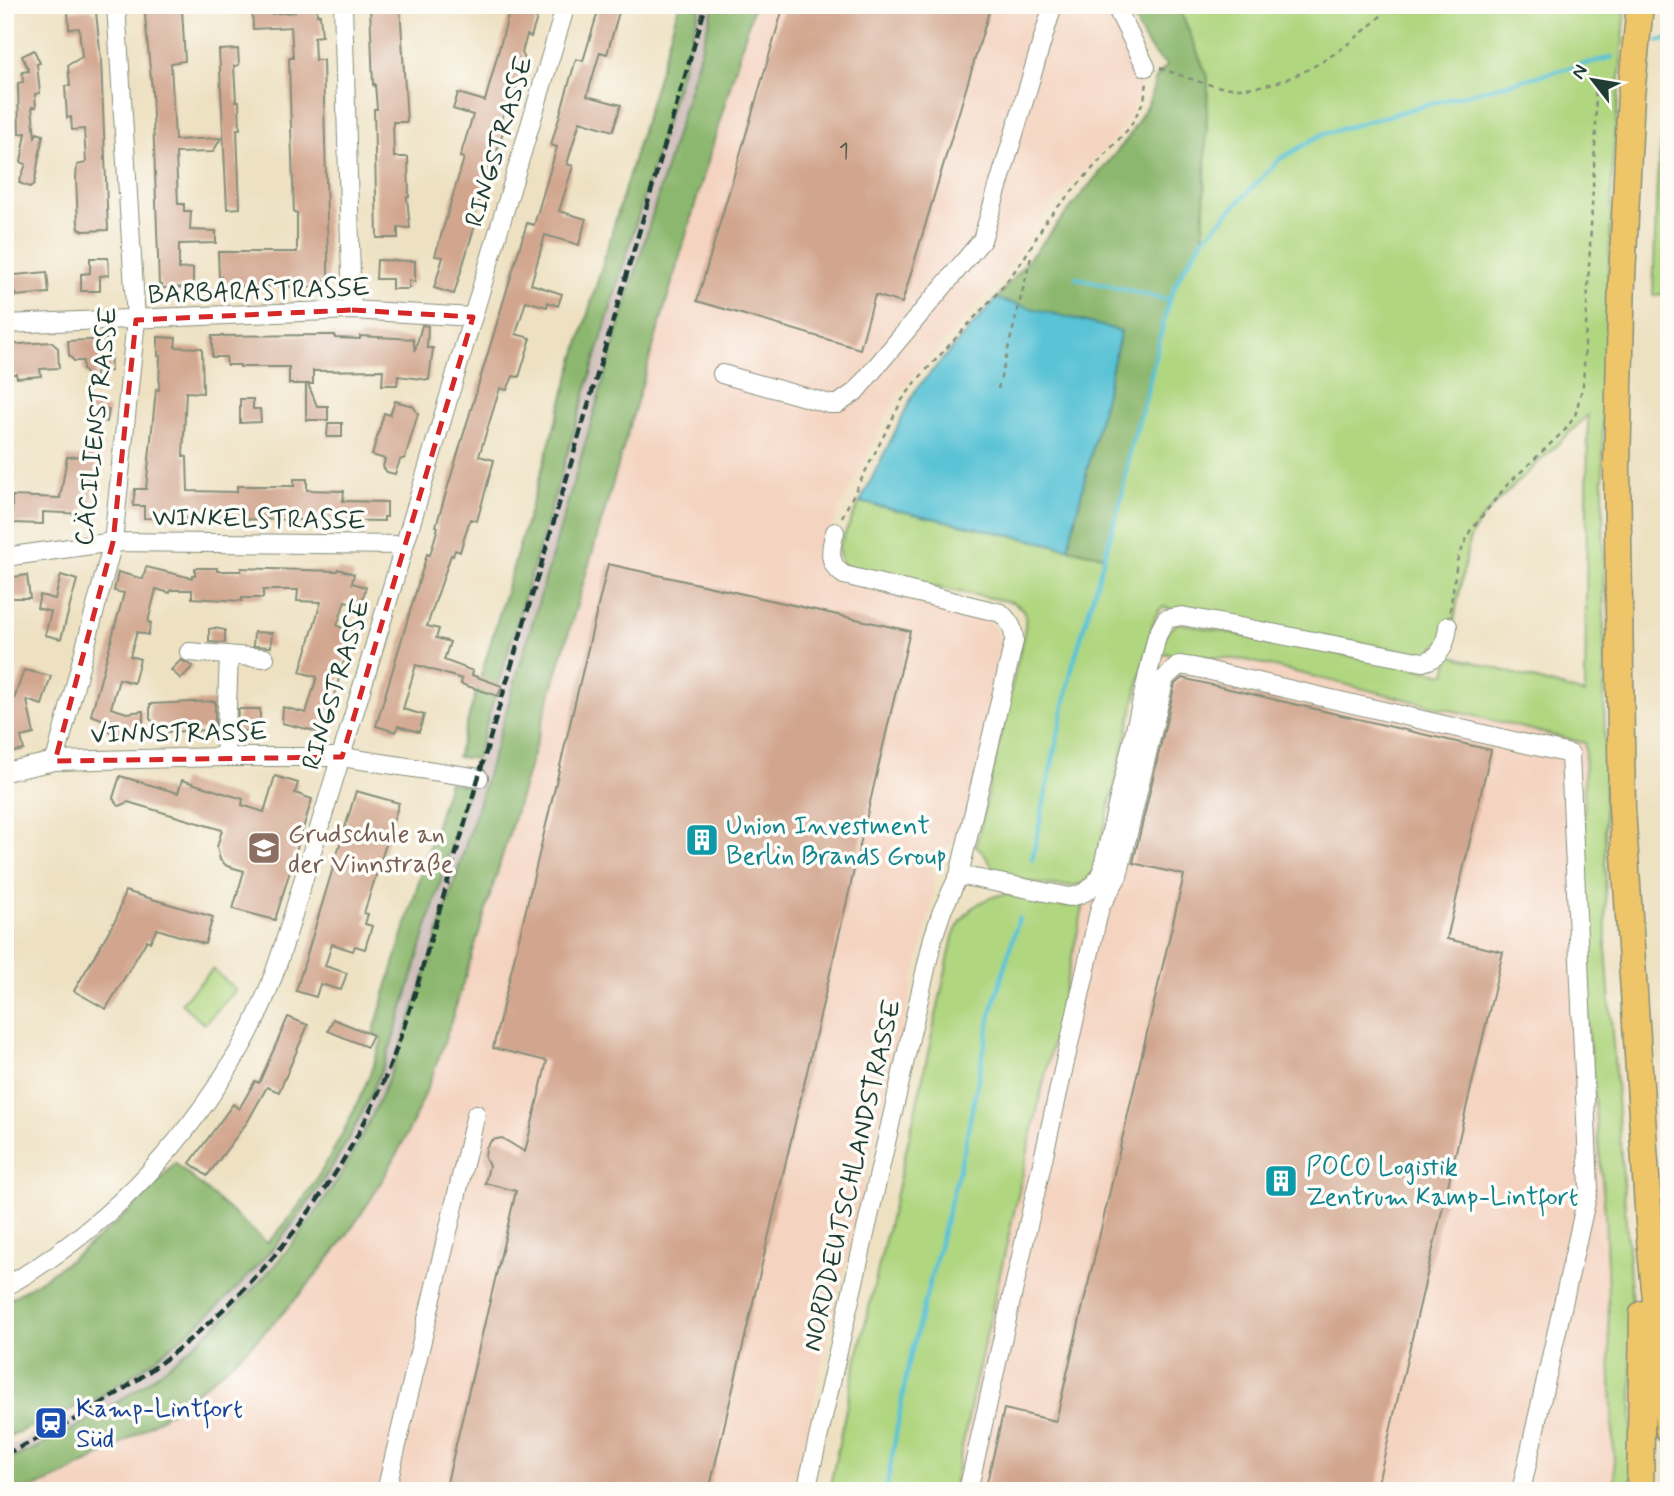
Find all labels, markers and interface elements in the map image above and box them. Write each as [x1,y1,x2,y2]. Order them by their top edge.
north arrow [1558,46,1628,116]
street label: RINGSTRASSE [458,52,542,231]
text: N [1566,60,1594,84]
house number: 1 [839,137,849,167]
street label: BARBARASTRASSE [147,271,371,313]
street label: CÄCILIENSTRASSE [68,305,126,548]
street label: WINKELSTRASSE [152,501,366,539]
street label: RINGSTRASSE [295,595,379,774]
street label: VINNSTRASSE [90,715,268,753]
place label: Union Investment Berlin Brands Group [726,810,947,874]
place label: Grudschule an der Vinnstraße [288,818,454,882]
building icon: Union Investment Berlin Brands Group [683,821,721,859]
school or university icon: Grudschule an der Vinnstraße [245,829,283,867]
street label: NORDDEUTSCHLANDSTRASSE [796,996,910,1355]
place label: POCO Logistik Zentrum Kamp-Lintfort [1306,1151,1579,1217]
building icon: POCO Logistik Zentrum Kamp-Lintfort [1262,1162,1300,1200]
place label: Kamp-Lintfort Süd [76,1393,243,1457]
station icon: Kamp-Lintfort Süd [32,1404,70,1442]

